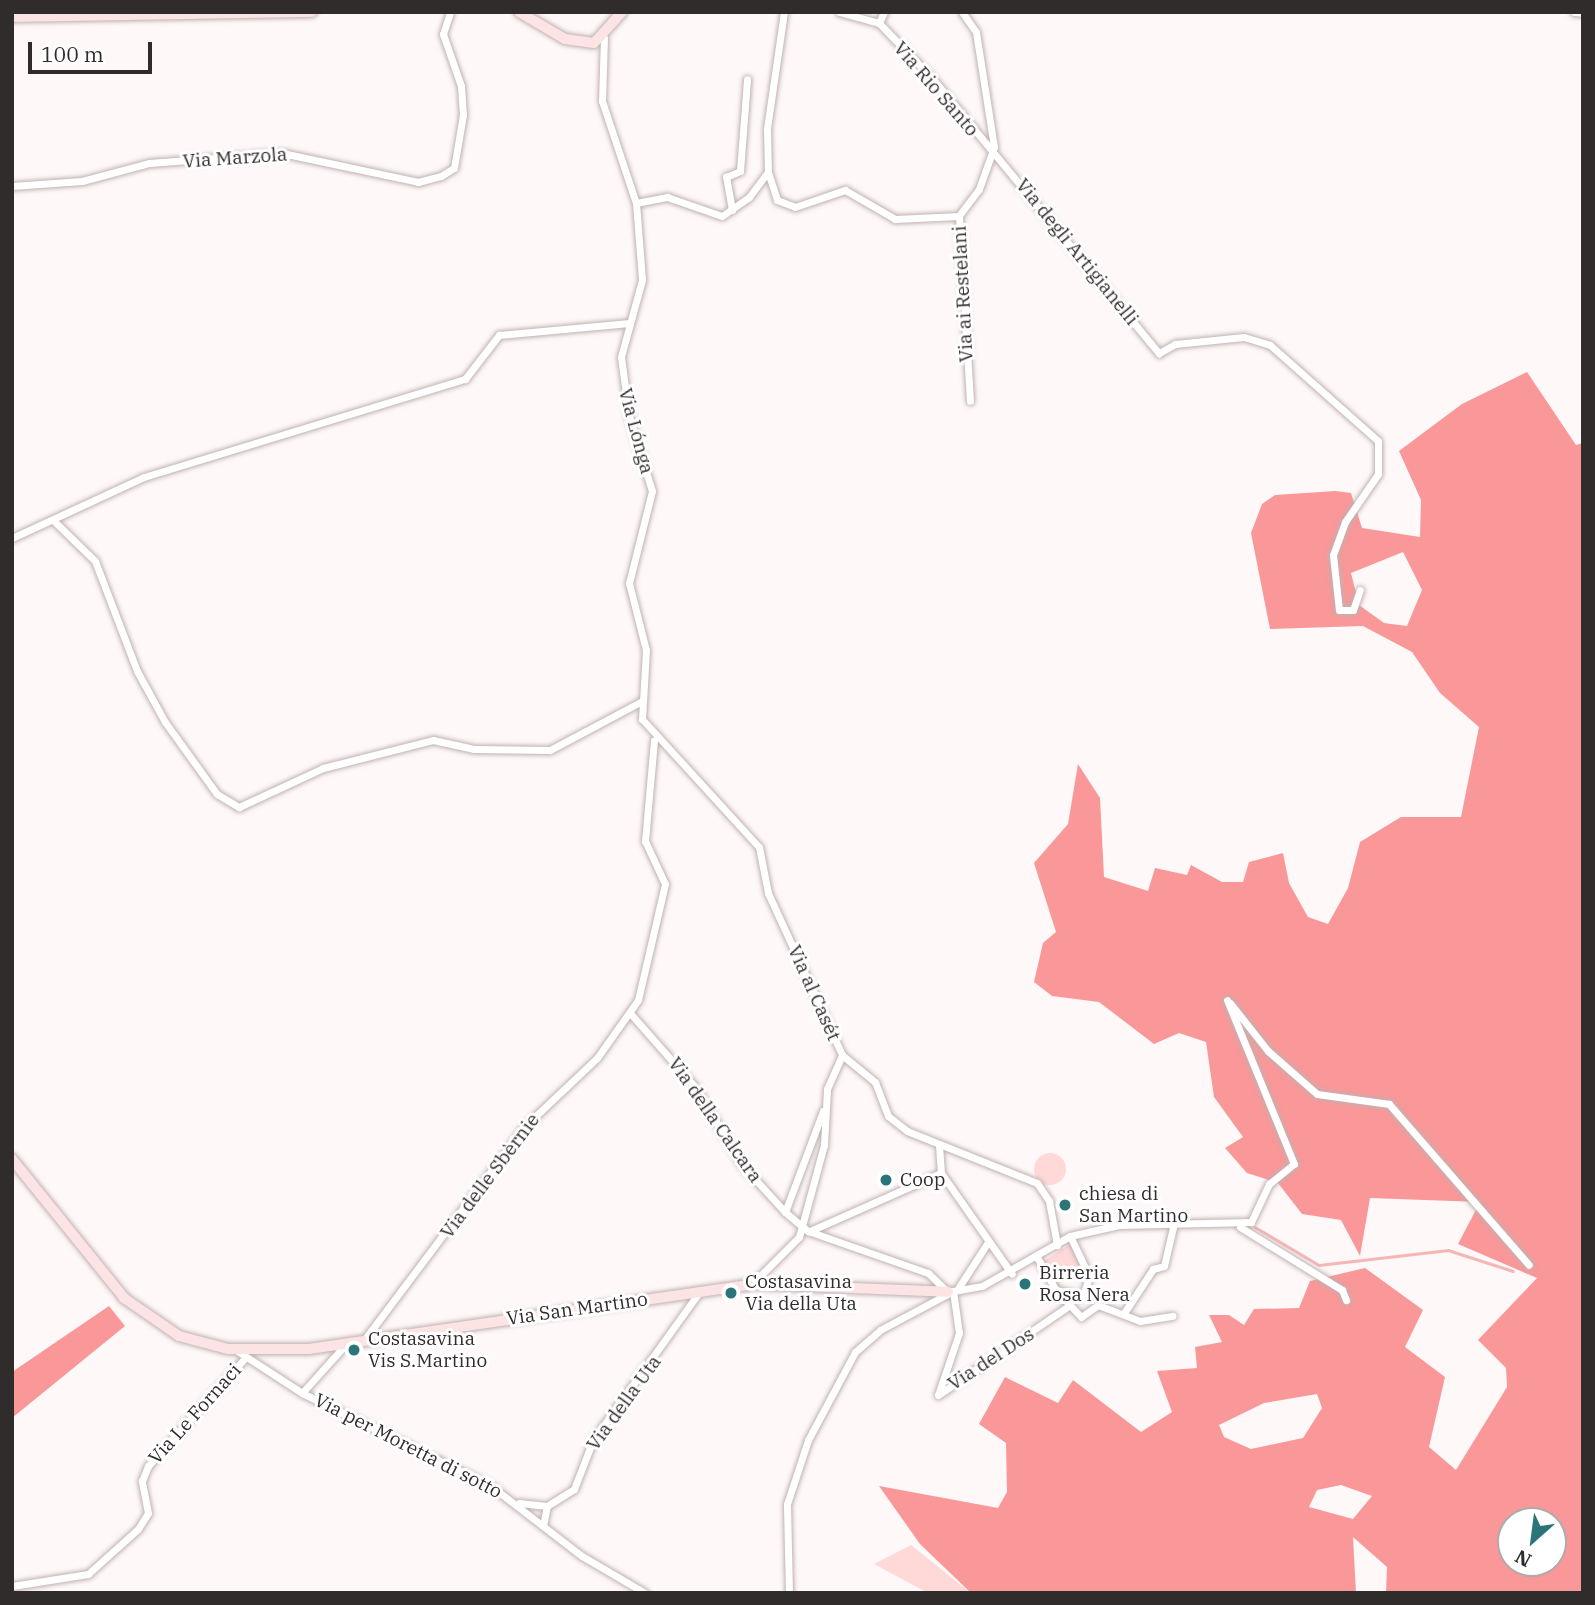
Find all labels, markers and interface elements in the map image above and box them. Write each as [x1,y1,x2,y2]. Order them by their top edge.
scale bar [32,28,156,72]
street label: Via Rio Santo [889,37,983,141]
text: 100 m [41,40,104,68]
street label: Via Marzola [182,143,288,173]
street label: Via degli Artigianelli [1011,174,1143,330]
street label: Via ai Restelani [948,225,978,363]
street label: Via Lónga [614,386,658,476]
street label: Via al Casét [783,942,845,1044]
street label: Via della Calcara [663,1053,767,1187]
street label: Via delle Sbèrnie [436,1109,544,1243]
place label: Coop [900,1169,945,1191]
marker: Coop [878,1172,894,1188]
place label: chiesa di San Martino [1079,1183,1188,1227]
marker: chiesa di San Martino [1057,1197,1073,1213]
place label: Birreria Rosa Nera [1039,1262,1130,1306]
place label: Costasavina Via della Uta [745,1271,857,1315]
marker: Birreria Rosa Nera [1017,1276,1033,1292]
marker: Costasavina Via della Uta [723,1285,739,1301]
street label: Via San Martino [505,1288,649,1330]
street label: Via del Dos [944,1323,1038,1395]
place label: Costasavina Vis S.Martino [368,1328,487,1372]
marker: Costasavina Vis S.Martino [346,1342,362,1358]
street label: Via della Uta [582,1351,666,1455]
street label: Via Le Fornaci [144,1359,246,1469]
street label: Via per Moretta di sotto [310,1389,506,1503]
north arrow [1497,1507,1567,1577]
text: N [1511,1545,1535,1573]

